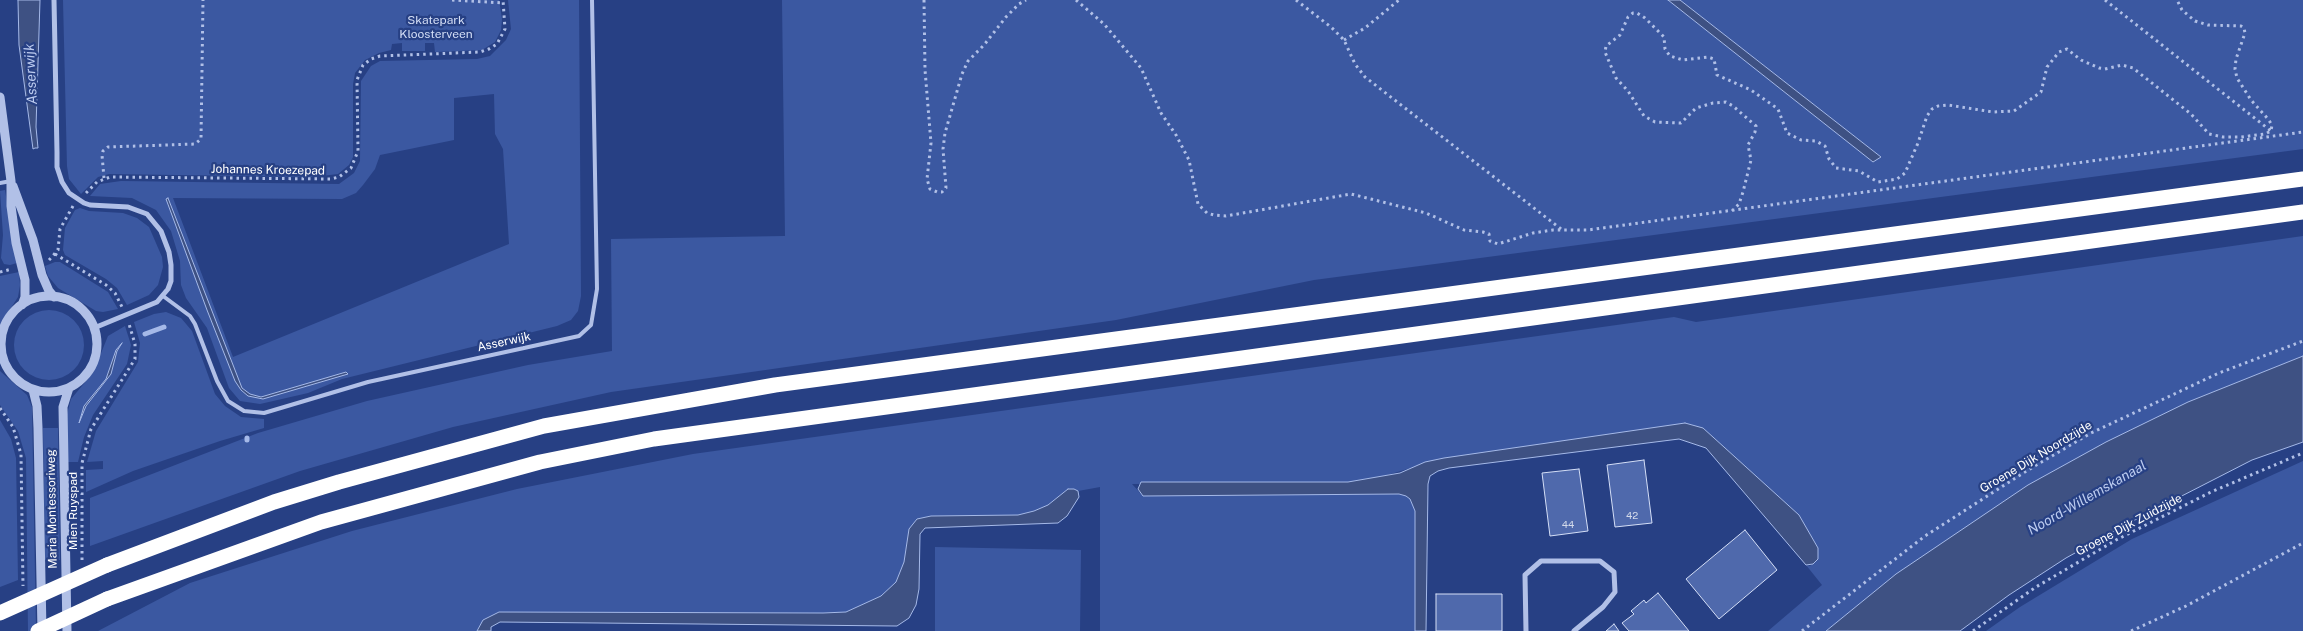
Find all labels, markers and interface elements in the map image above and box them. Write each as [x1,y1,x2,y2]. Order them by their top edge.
park label: Skatepark Kloosterveen [399,13,473,41]
water label: Asserwijk [21,43,41,105]
street label: Johannes Kroezepad [211,162,325,178]
street label: Asserwijk [476,329,532,355]
street label: Groene Dijk Noordzijde [1977,418,2095,496]
street label: Maria Montessoriweg [44,449,60,569]
water label: Noord-Willemskanaal [2025,457,2149,539]
street label: Mien Ruyspad [66,472,80,550]
street label: Groene Dijk Zuidzijde [2073,491,2185,559]
house number: 42 [1626,510,1638,522]
house number: 44 [1562,519,1574,531]

